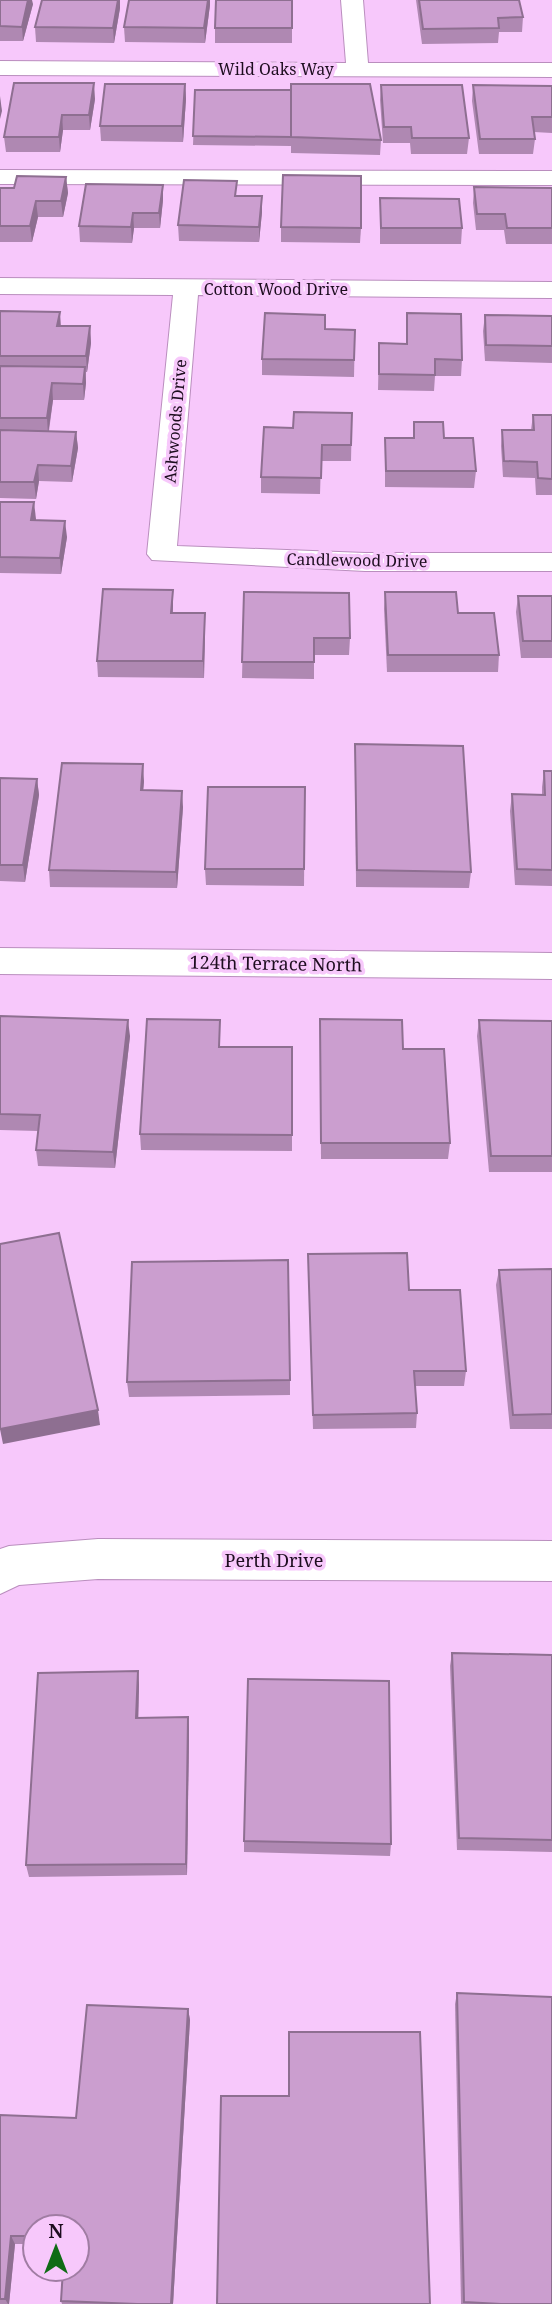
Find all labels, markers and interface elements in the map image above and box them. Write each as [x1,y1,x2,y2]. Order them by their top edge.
street label: Wild Oaks Way [218,58,335,80]
street label: Cotton Wood Drive [204,278,348,300]
street label: Ashwoods Drive [159,358,191,484]
street label: Candlewood Drive [286,548,428,572]
street label: 124th Terrace North [189,949,363,977]
street label: Perth Drive [225,1548,323,1572]
north arrow [21,2213,91,2283]
text: N [49,2218,64,2244]

